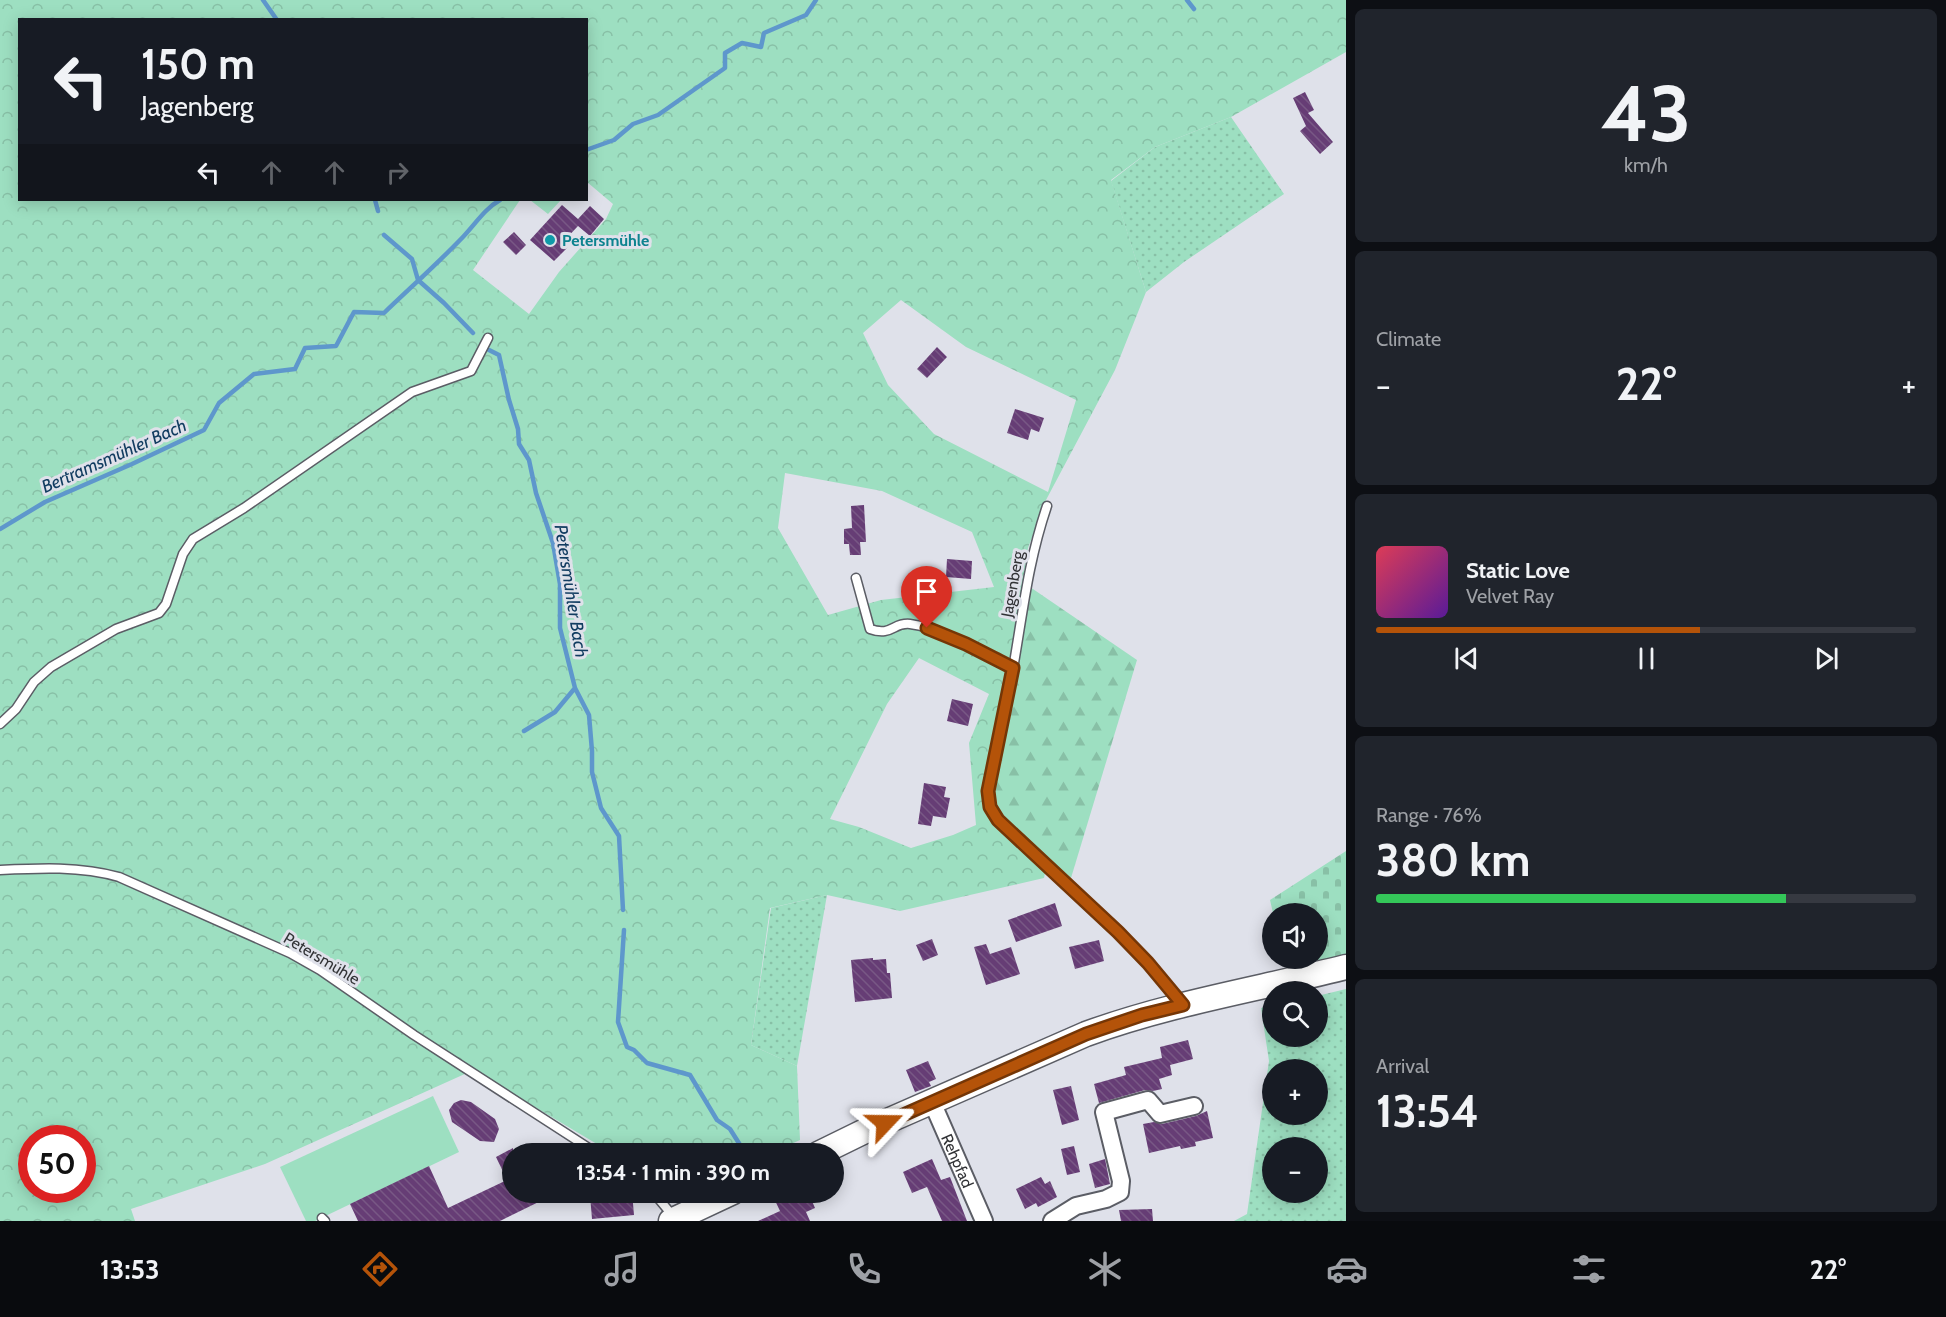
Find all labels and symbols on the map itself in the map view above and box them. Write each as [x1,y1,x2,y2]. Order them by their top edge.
place label: Petersmühle [562,231,649,250]
marker: Petersmühle [543,233,557,247]
water label: Bertramsmühler Bach [38,414,190,498]
water label: Petersmühler Bach [550,523,592,659]
street label: Jagenberg [997,549,1028,620]
pin [901,566,952,628]
street label: Petersmühle [280,928,363,989]
position arrow [853,1091,917,1155]
speed limit sign: 50 [18,1125,96,1203]
street label: Rehpfad [937,1131,977,1191]

